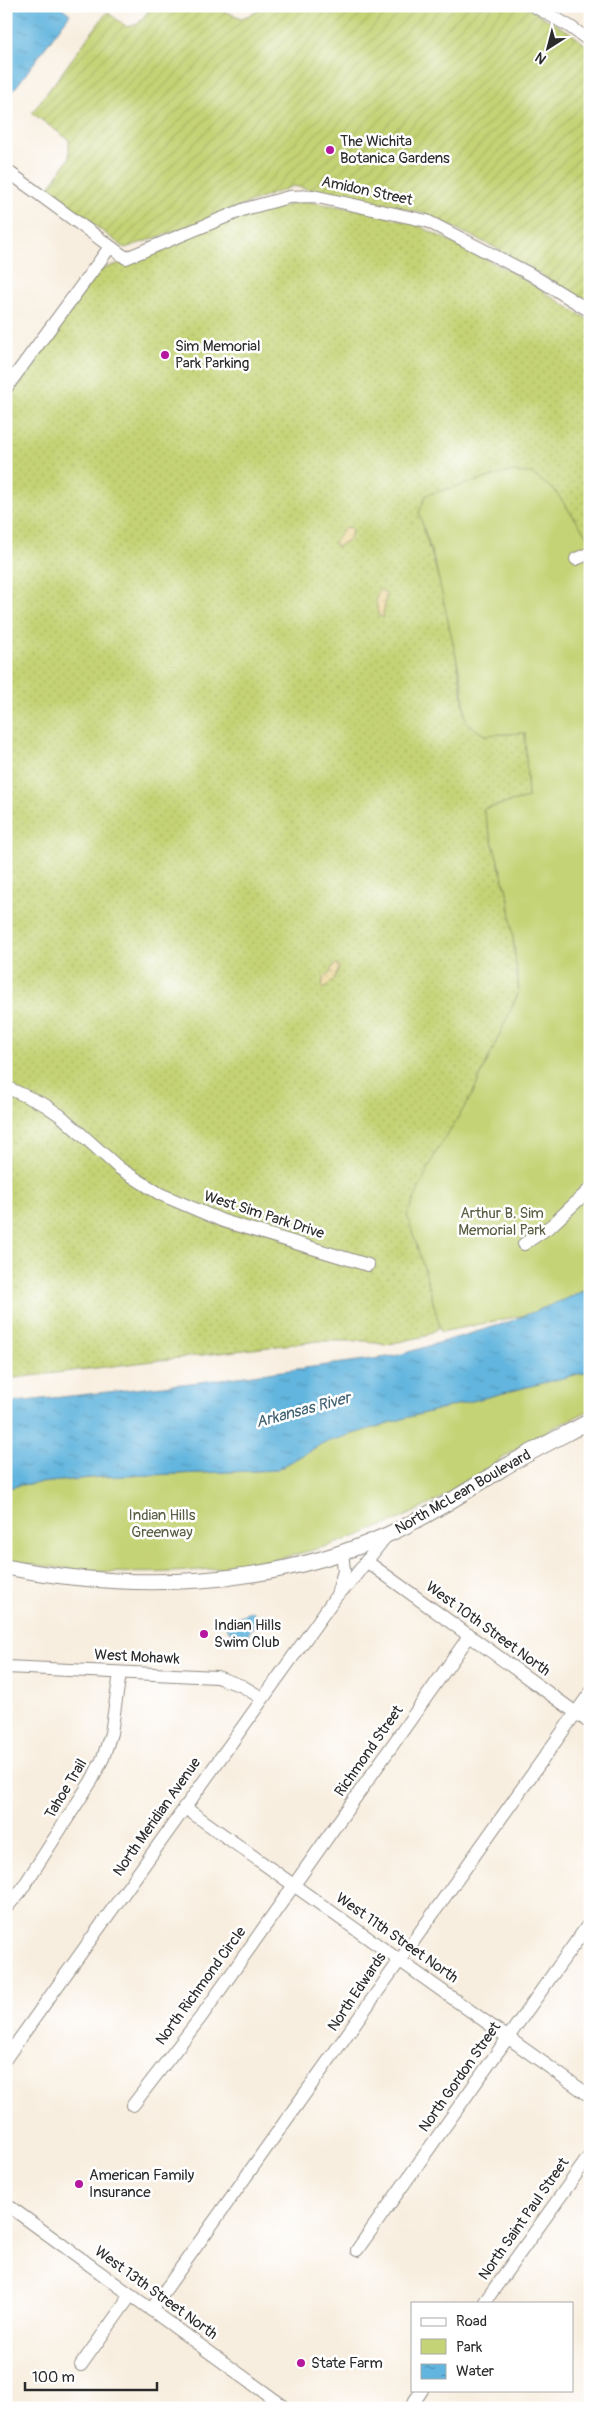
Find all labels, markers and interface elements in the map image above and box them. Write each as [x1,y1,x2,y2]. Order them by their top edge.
north arrow [524,22,574,72]
text: N [532,48,549,68]
place label: The Wichita Botanica Gardens [340,132,450,168]
marker: The Wichita Botanica Gardens [324,144,336,156]
street label: Amidon Street [320,172,415,210]
place label: Sim Memorial Park Parking [175,337,261,373]
marker: Sim Memorial Park Parking [159,349,171,361]
street label: West Sim Park Drive [201,1187,327,1244]
park label: Arthur B. Sim Memorial Park [458,1204,546,1240]
water label: Arkansas River [254,1387,355,1432]
street label: North McLean Boulevard [392,1445,534,1539]
park label: Indian Hills Greenway [128,1506,196,1542]
street label: West 10th Street North [422,1577,554,1681]
place label: Indian Hills Swim Club [214,1616,281,1652]
marker: Indian Hills Swim Club [198,1628,210,1640]
street label: West Mohawk [94,1645,181,1669]
street label: Richmond Street [331,1701,408,1800]
street label: North Meridian Avenue [109,1754,205,1880]
street label: Tahoe Trail [41,1756,91,1822]
street label: West 11th Street North [332,1889,462,1987]
street label: North Richmond Circle [152,1922,251,2049]
street label: North Edwards [324,1949,391,2035]
street label: North Gordon Street [415,2017,506,2136]
street label: North Saint Paul Street [475,2153,574,2284]
place label: American Family Insurance [89,2166,195,2202]
marker: American Family Insurance [73,2178,85,2190]
street label: West 13th Street North [91,2242,221,2344]
legend [411,2302,574,2392]
text: Road [456,2312,487,2331]
text: Park [456,2338,483,2357]
place label: State Farm [311,2354,383,2373]
marker: State Farm [295,2357,307,2369]
scale bar [25,2359,158,2391]
text: Water [456,2362,495,2381]
text: 100 m [32,2368,75,2387]

